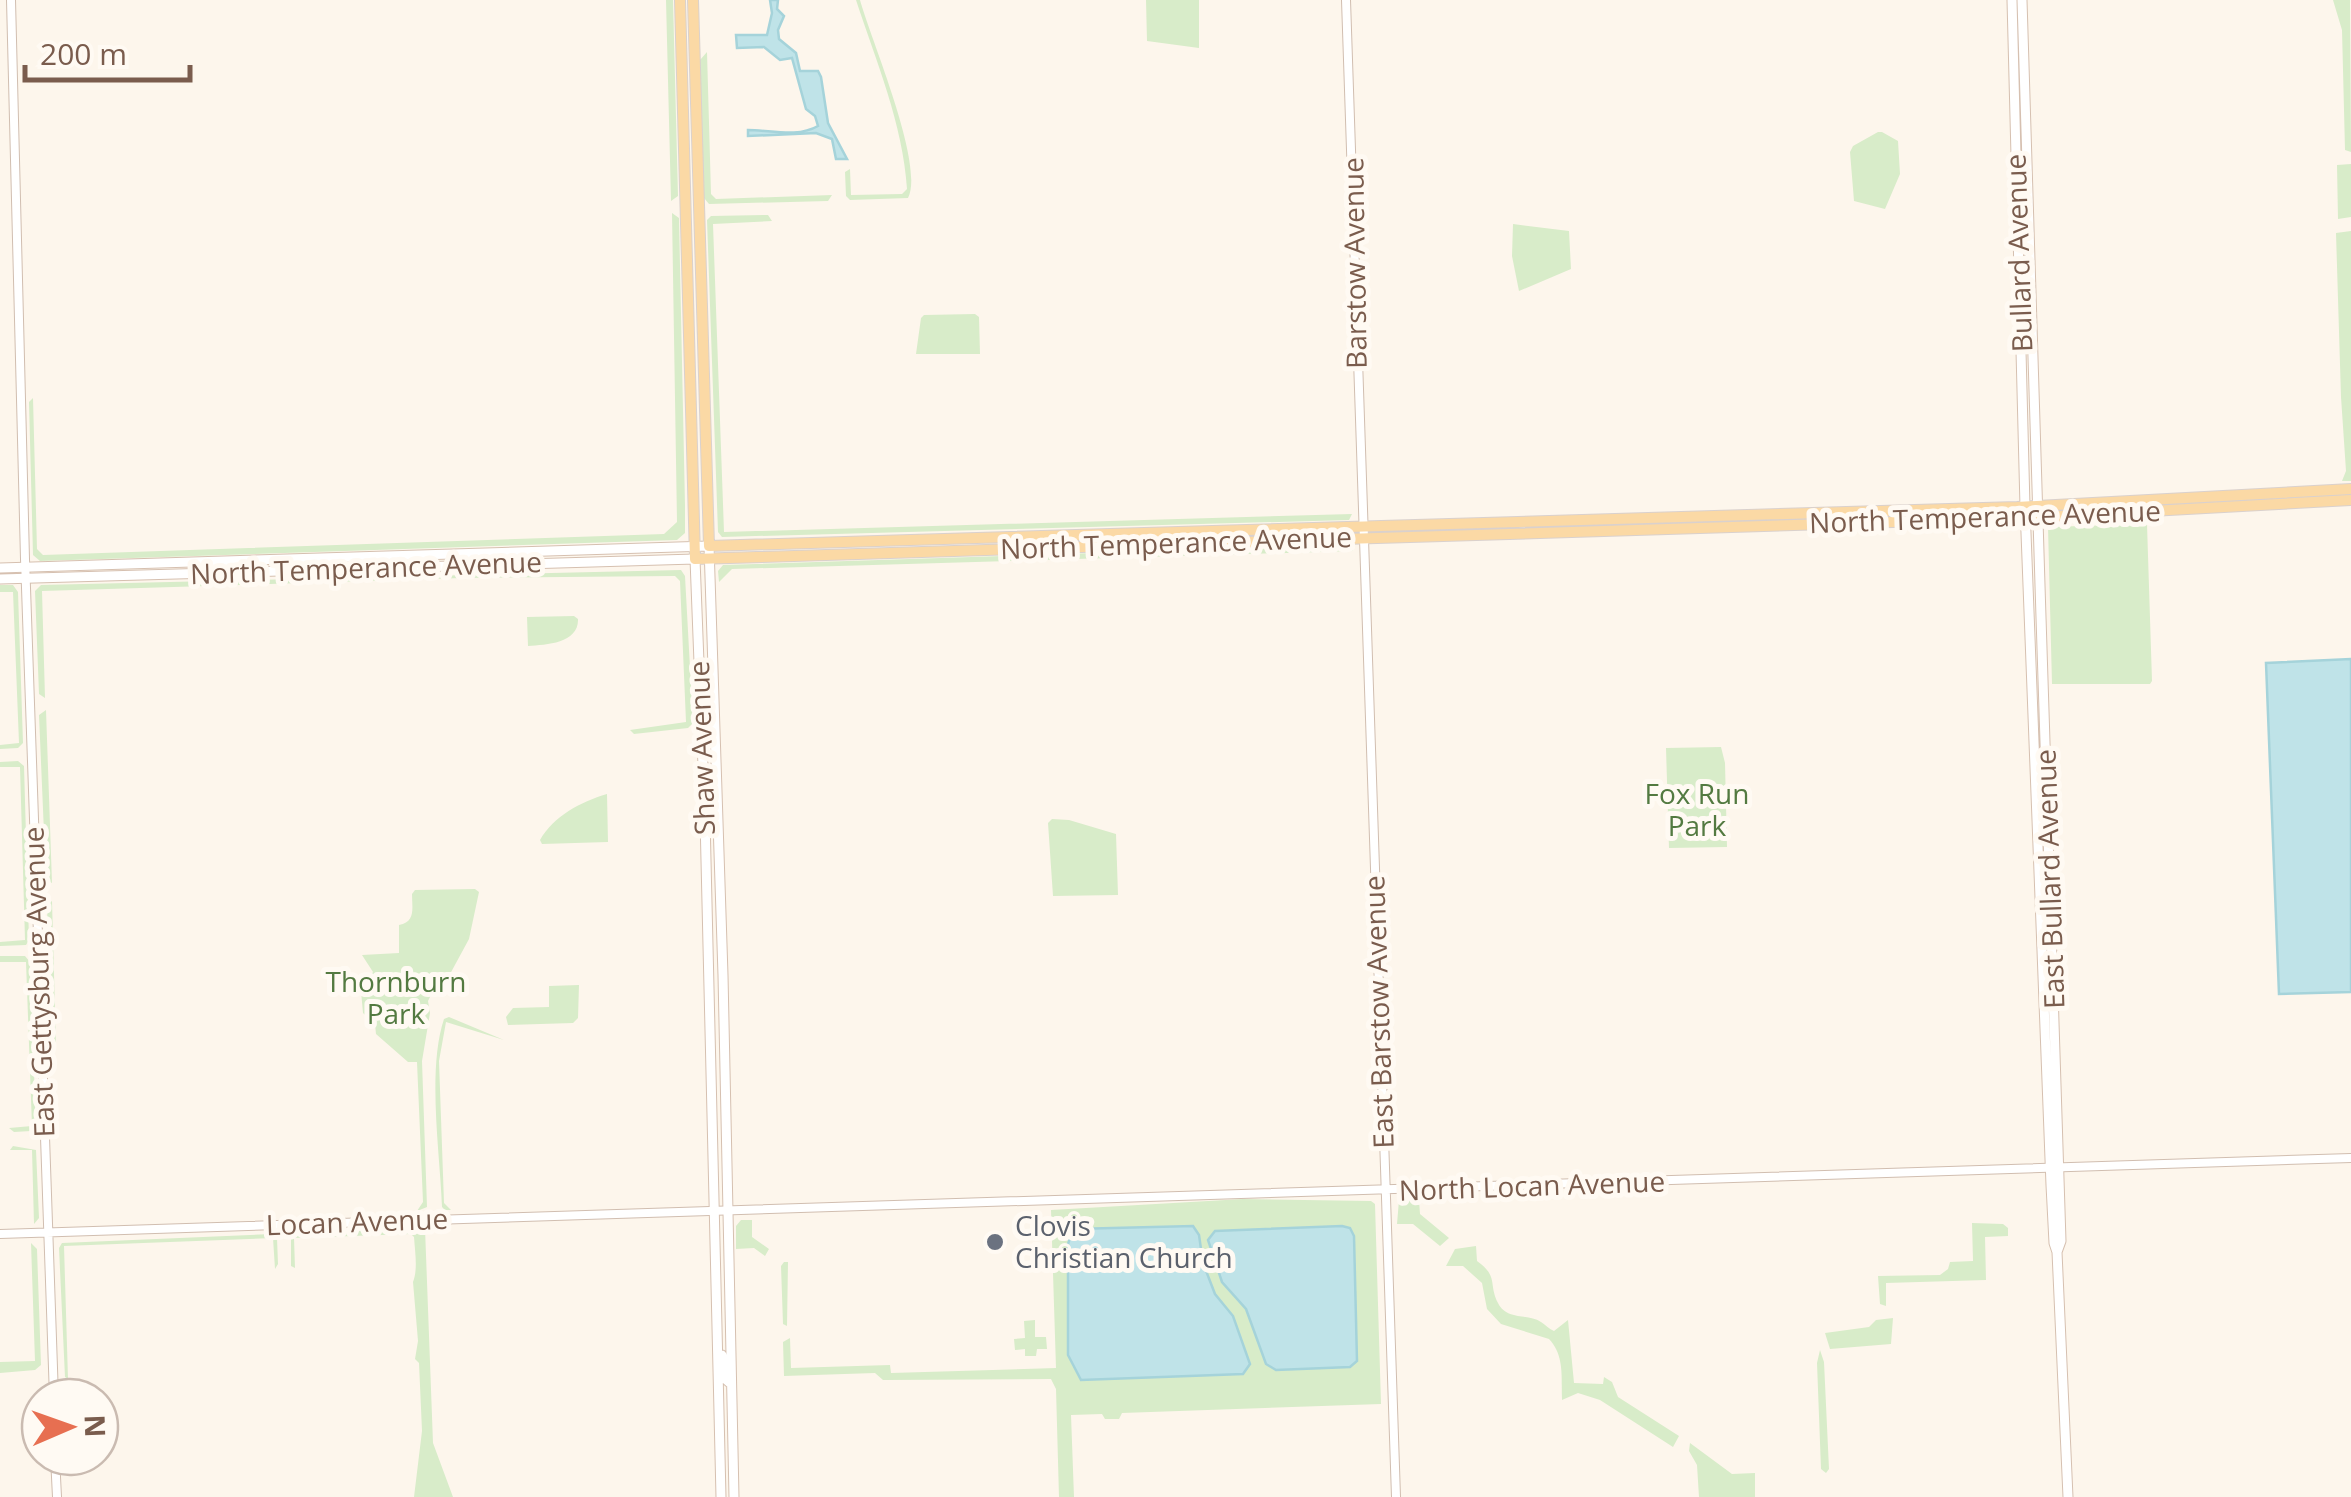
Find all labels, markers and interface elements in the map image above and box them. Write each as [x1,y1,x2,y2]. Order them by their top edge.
scale bar [25,20,190,82]
text: 200 m [40,33,127,74]
street label: Bullard Avenue [1996,153,2040,353]
street label: Barstow Avenue [1333,157,1375,369]
street label: North Temperance Avenue [1809,491,2161,541]
street label: North Temperance Avenue [1000,517,1352,567]
street label: North Temperance Avenue [190,542,542,592]
street label: Shaw Avenue [679,660,723,836]
street label: East Bullard Avenue [2025,748,2073,1010]
park label: Fox Run Park [1645,774,1749,844]
street label: East Gettysburg Avenue [14,826,62,1138]
street label: East Barstow Avenue [1354,875,1402,1149]
park label: Thornburn Park [326,962,466,1032]
street label: North Locan Avenue [1398,1161,1666,1209]
street label: Locan Avenue [265,1199,449,1243]
place label: Clovis Christian Church [1015,1206,1233,1276]
marker: Clovis Christian Church [984,1231,1006,1253]
north arrow [20,1377,120,1477]
text: N [77,1414,115,1438]

